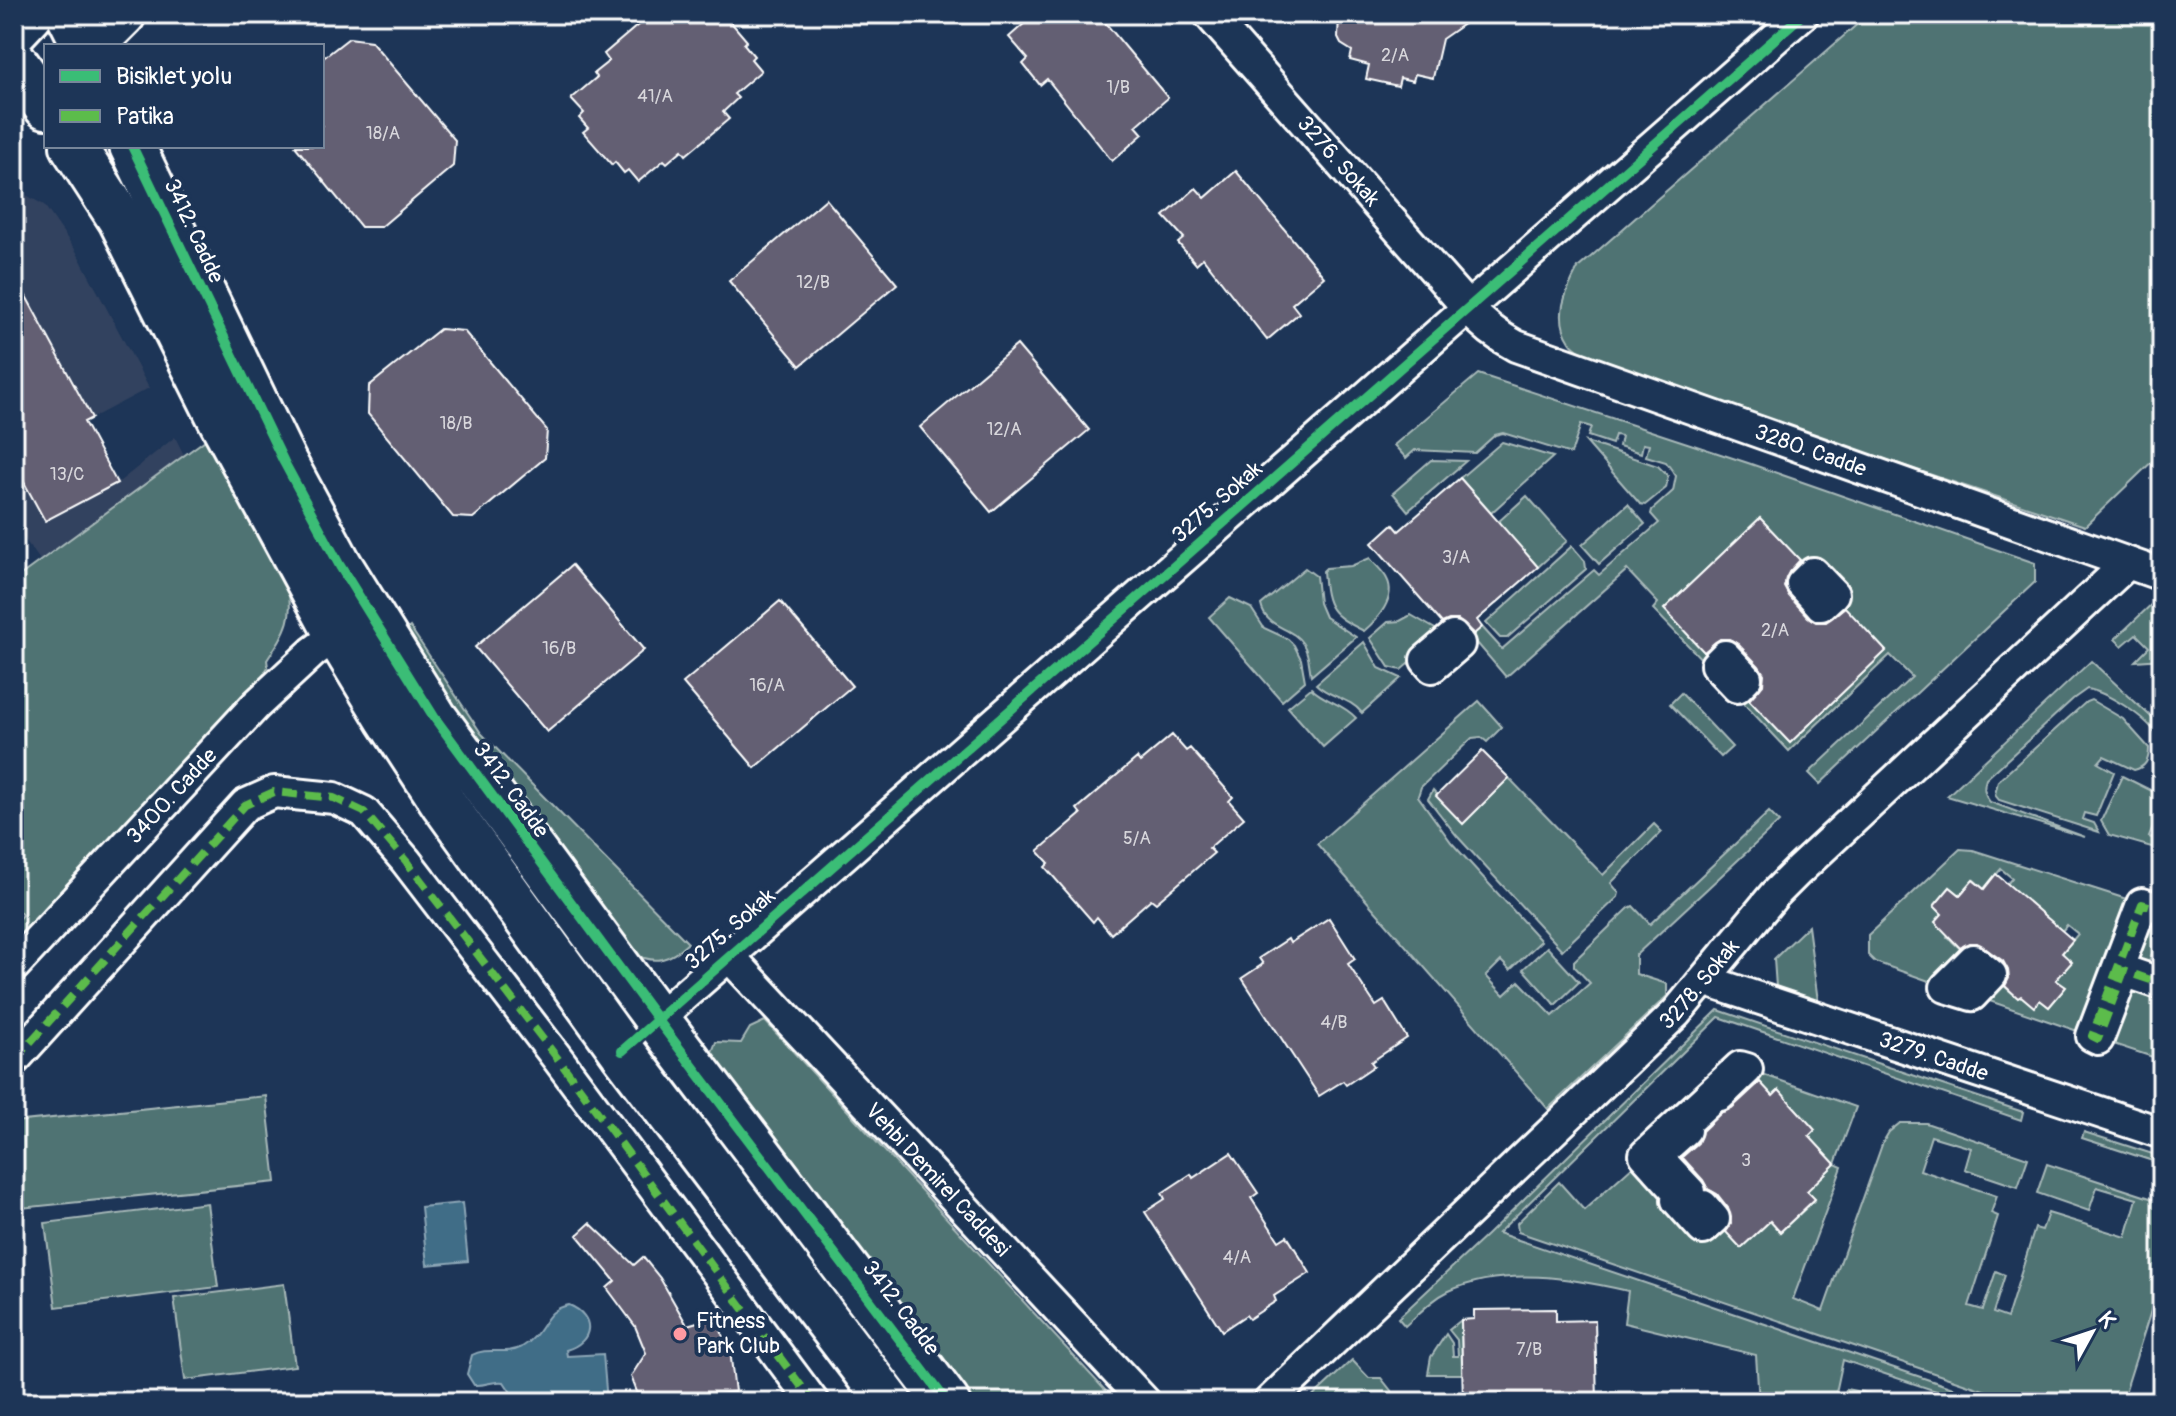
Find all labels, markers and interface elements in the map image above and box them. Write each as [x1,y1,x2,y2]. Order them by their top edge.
legend [44,44,324,148]
house number: 2/A [1381,44,1409,67]
text: Bisiklet yolu [116,62,232,91]
house number: 1/B [1106,76,1130,99]
house number: 41/A [637,85,673,108]
text: Patika [116,102,174,131]
street label: 3276. Sokak [1291,110,1386,212]
house number: 18/A [366,122,400,145]
street label: 3412. Cadde [158,174,230,288]
house number: 12/B [796,271,830,294]
house number: 18/B [440,412,472,435]
house number: 12/A [986,418,1022,441]
street label: 3280. Cadde [1751,418,1871,483]
street label: 3275. Sokak [1166,455,1268,549]
house number: 13/C [50,463,84,486]
house number: 3/A [1442,546,1470,569]
house number: 2/A [1761,619,1789,642]
house number: 16/B [542,637,576,660]
house number: 16/A [749,674,785,697]
street label: 3412. Cadde [467,736,555,844]
street label: 3400. Cadde [120,742,223,850]
house number: 5/A [1123,827,1151,850]
street label: 3275. Sokak [679,882,781,976]
street label: 3278. Sokak [1653,933,1746,1036]
house number: 4/B [1320,1011,1348,1034]
street label: 3279. Cadde [1875,1025,1992,1088]
street label: Vehbi Demirel Caddesi [859,1097,1016,1263]
house number: 3 [1741,1149,1751,1172]
house number: 4/A [1223,1246,1252,1269]
street label: 3412. Cadde [856,1255,946,1361]
north arrow [2052,1292,2132,1372]
text: K [2092,1306,2122,1334]
place label: Fitness Park Club [696,1307,780,1360]
marker: Fitness Park Club [671,1325,689,1343]
house number: 7/B [1516,1338,1542,1361]

